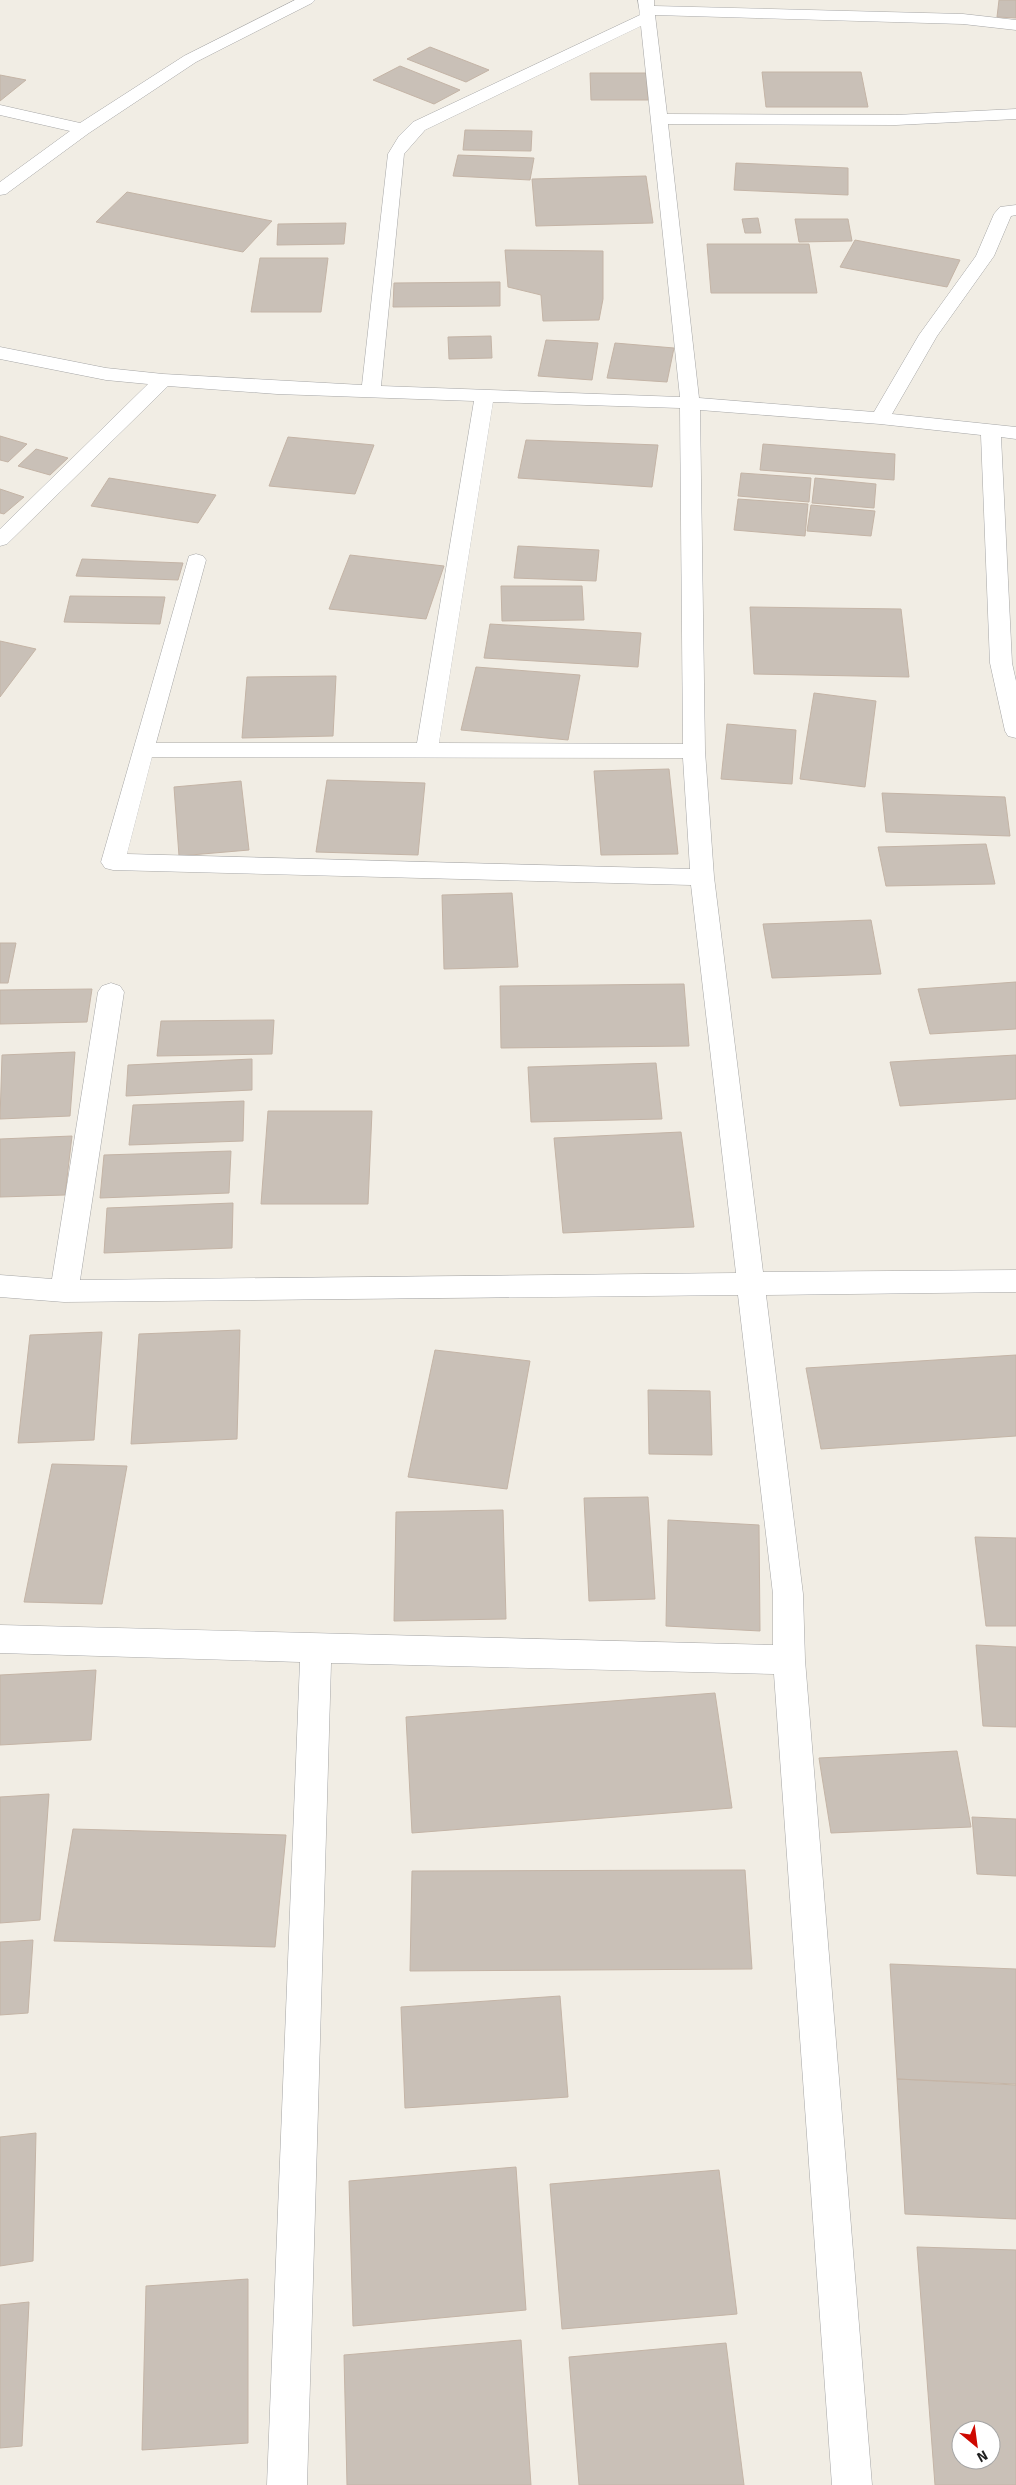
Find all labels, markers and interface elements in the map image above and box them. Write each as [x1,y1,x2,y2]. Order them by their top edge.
north arrow [951,2420,1001,2470]
text: N [974,2446,990,2466]

